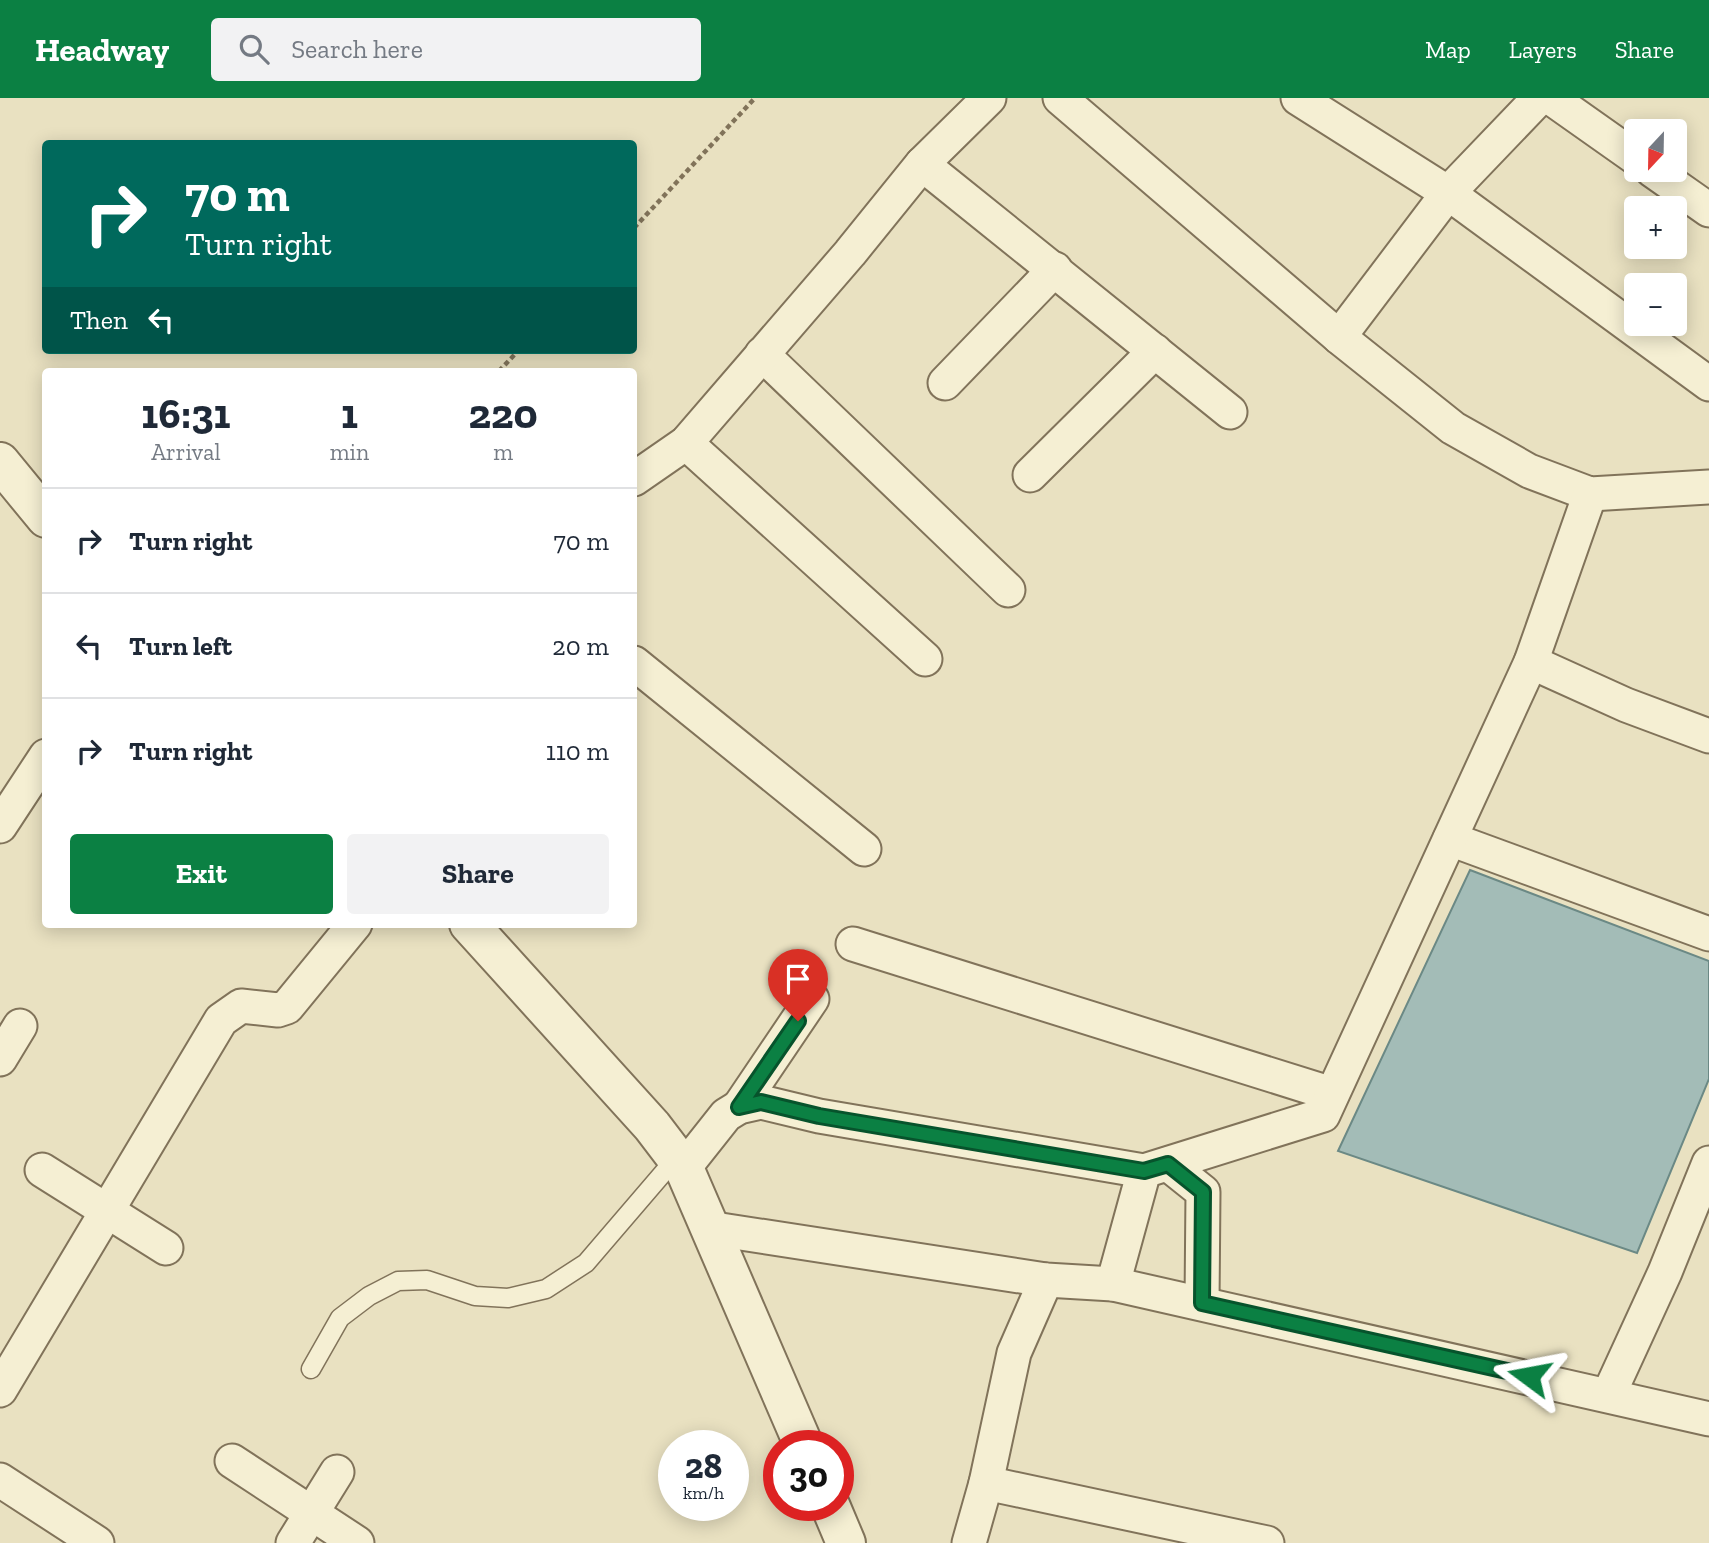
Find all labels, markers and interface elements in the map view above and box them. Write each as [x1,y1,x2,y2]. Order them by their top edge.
search box [211,18,701,81]
text: Headway [35,30,169,69]
icon: search [235,30,273,68]
text: Search here [291,33,423,65]
text: Map [1425,35,1471,64]
text: Layers [1509,35,1577,64]
text: Share [1615,35,1674,64]
north arrow [1624,119,1687,182]
map controls [1624,119,1687,336]
text: 70 m [185,165,290,224]
icon: right [70,168,161,259]
button: + [1624,196,1687,259]
text: Turn right [185,225,332,263]
button: − [1624,273,1687,336]
icon: left [142,301,180,339]
text: Then [70,304,128,336]
text: 16:31 [141,388,231,439]
text: 1 [341,388,358,439]
text: 220 [468,388,538,439]
text: Arrival [151,438,221,466]
text: min [330,438,369,466]
text: m [493,438,513,466]
icon: right [70,522,108,560]
text: Turn right [129,525,252,557]
text: 70 m [553,525,609,557]
icon: left [70,627,108,665]
text: Turn left [129,630,232,662]
text: 20 m [552,630,609,662]
icon: right [70,732,108,770]
text: Turn right [129,735,252,767]
text: 110 m [546,735,609,767]
button: Exit [70,834,333,914]
button: Share [347,834,609,914]
pin [768,949,828,1021]
icon: arrive [779,960,817,998]
position arrow [1492,1339,1566,1413]
speed limit sign: 30 [763,1430,854,1521]
text: 28 [685,1445,722,1487]
text: km/h [683,1482,724,1504]

